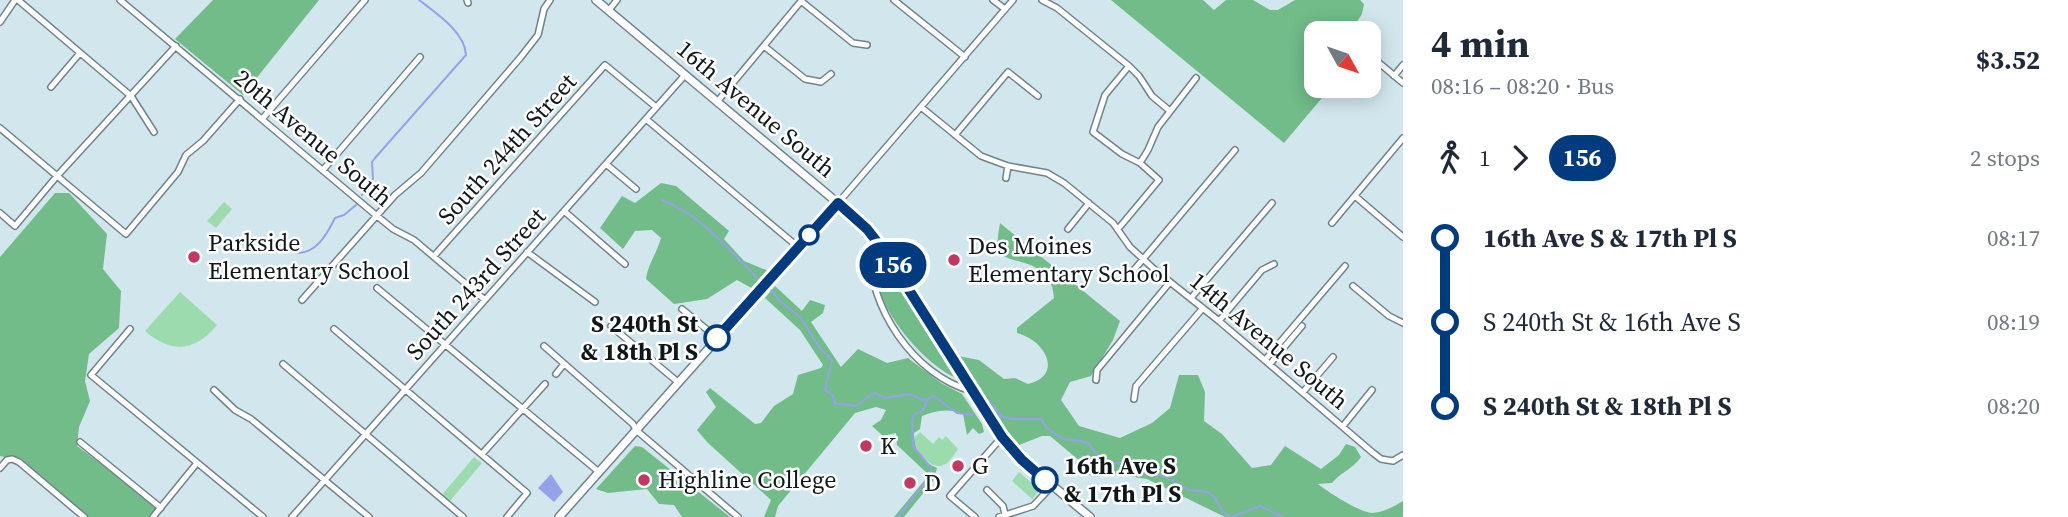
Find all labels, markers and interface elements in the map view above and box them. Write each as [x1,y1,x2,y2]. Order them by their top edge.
text: 4 min [1431,18,1530,70]
north arrow [1304,21,1381,98]
map controls [1304,21,1381,98]
street label: 16th Avenue South [670,32,843,185]
text: $3.52 [1976,42,2040,78]
street label: 20th Avenue South [227,61,400,214]
street label: South 244th Street [430,66,584,231]
text: 08:16 – 08:20 · Bus [1431,70,1614,102]
icon: walk [1431,139,1469,177]
icon: forward [1501,139,1539,177]
text: 156 [1563,141,1602,174]
text: 1 [1479,142,1491,174]
text: 2 stops [1970,142,2040,174]
street label: South 243rd Street [398,200,553,367]
text: 16th Ave S & 17th Pl S [1483,220,1737,256]
text: 08:17 [1987,222,2040,254]
unlabelled marker [799,225,819,245]
place label: Parkside Elementary School [208,226,410,287]
place label: Des Moines Elementary School [968,229,1170,290]
line badge: 156 [853,242,933,288]
text: 156 [873,248,913,281]
marker: Parkside Elementary School [186,249,202,265]
marker: Des Moines Elementary School [946,252,962,268]
street label: 14th Avenue South [1183,264,1356,417]
text: S 240th St & 16th Ave S [1483,304,1741,340]
text: 08:19 [1987,306,2040,338]
place label: S 240th St & 18th Pl S [581,307,698,368]
marker: S 240th St & 18th Pl S [704,325,730,351]
text: S 240th St & 18th Pl S [1483,388,1731,424]
text: 08:20 [1987,390,2040,422]
place label: K [880,429,896,462]
marker: K [858,438,874,454]
place label: G [972,449,989,482]
place label: 16th Ave S & 17th Pl S [1064,449,1181,510]
marker: G [950,458,966,474]
place label: Highline College [658,463,836,496]
place label: D [924,466,941,499]
marker: 16th Ave S & 17th Pl S [1032,467,1058,493]
marker: Highline College [636,472,652,488]
marker: D [902,475,918,491]

